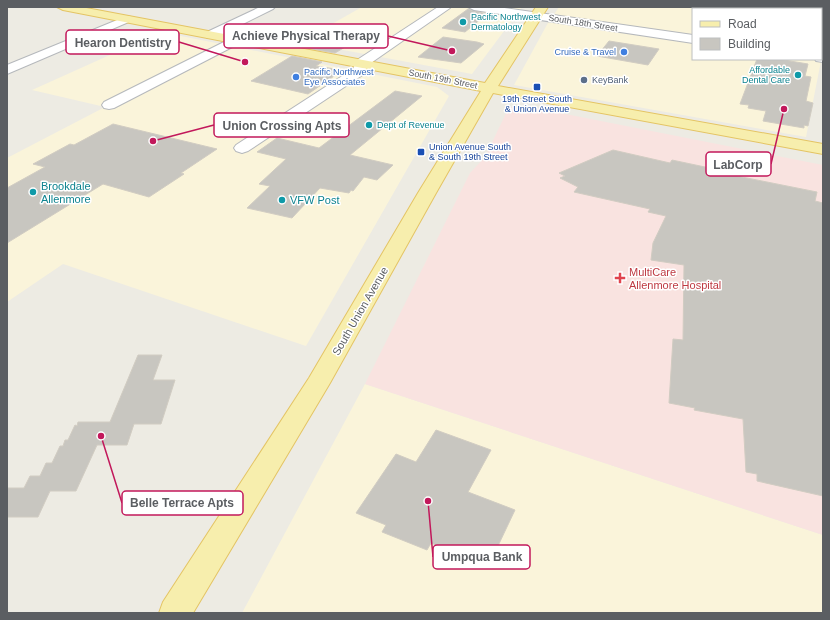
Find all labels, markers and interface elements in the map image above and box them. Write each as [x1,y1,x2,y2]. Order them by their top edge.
legend [692,8,822,60]
place label: Pacific Northwest Dermatology [471,12,541,32]
street label: South 18th Street [548,13,619,33]
marker: Pacific Northwest Dermatology [458,17,468,27]
text: Road [728,17,757,31]
callout: Achieve Physical Therapy [224,24,388,48]
text: Achieve Physical Therapy [232,29,380,43]
callout: Hearon Dentistry [66,30,179,54]
text: Hearon Dentistry [75,36,172,50]
text: Building [728,37,771,51]
place label: Cruise & Travel [554,47,616,57]
marker: Cruise & Travel [619,47,629,57]
place label: Affordable Dental Care [742,65,790,85]
place label: Pacific Northwest Eye Associates [304,67,374,87]
street label: South 19th Street [408,67,479,91]
marker: Affordable Dental Care [793,70,803,80]
marker: Pacific Northwest Eye Associates [291,72,301,82]
marker: KeyBank [579,75,589,85]
place label: KeyBank [592,75,629,85]
marker: 19th Street South & Union Avenue [532,82,542,92]
place label: 19th Street South & Union Avenue [502,94,572,114]
callout: Union Crossing Apts [214,113,349,137]
text: Union Crossing Apts [223,119,342,133]
marker: Dept of Revenue [364,120,374,130]
place label: Dept of Revenue [377,120,445,130]
place label: Union Avenue South & South 19th Street [429,142,511,162]
marker: Union Avenue South & South 19th Street [416,147,426,157]
callout: LabCorp [706,152,771,176]
text: LabCorp [713,158,763,172]
place label: Brookdale Allenmore [41,180,91,205]
marker: Brookdale Allenmore [28,187,38,197]
place label: VFW Post [290,194,340,206]
marker: VFW Post [277,195,287,205]
street label: South Union Avenue [330,265,390,357]
place label: MultiCare Allenmore Hospital [629,266,721,291]
marker: MultiCare Allenmore Hospital [614,272,626,284]
callout: Belle Terrace Apts [122,491,243,515]
text: Belle Terrace Apts [130,496,234,510]
callout: Umpqua Bank [433,545,530,569]
text: Umpqua Bank [442,550,523,564]

